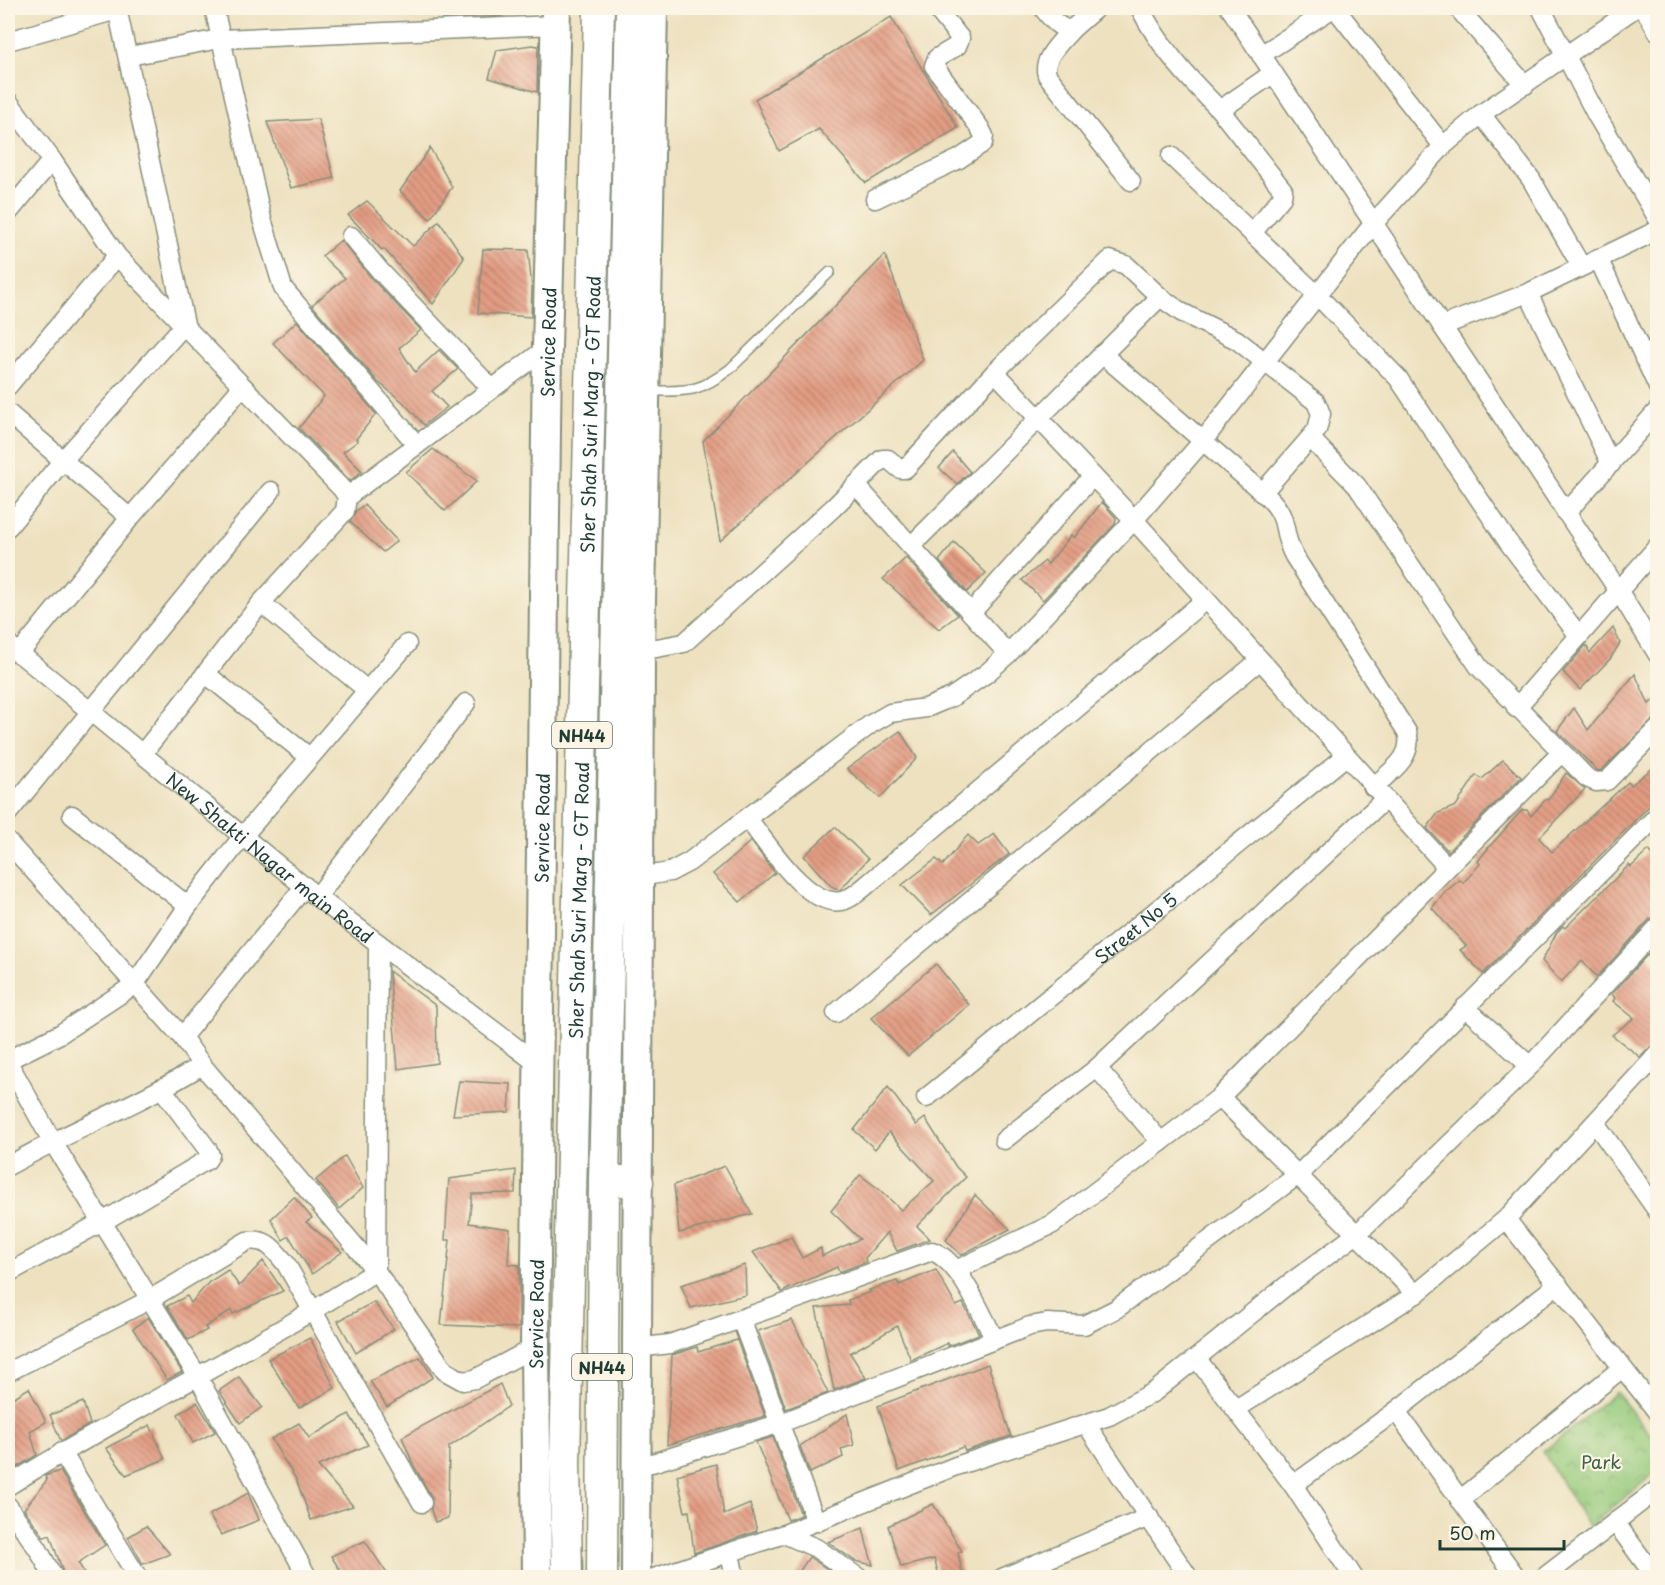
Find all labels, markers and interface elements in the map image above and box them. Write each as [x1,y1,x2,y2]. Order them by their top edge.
street label: Sher Shah Suri Marg - GT Road [573,275,606,553]
street label: Service Road [533,287,562,397]
road number: NH44 [552,722,612,748]
street label: Sher Shah Suri Marg - GT Road [561,761,595,1039]
street label: New Shakti Nagar main Road [161,765,380,949]
street label: Service Road [527,773,555,883]
street label: Street No 5 [1088,885,1183,970]
street label: Service Road [521,1259,550,1369]
road number: NH44 [572,1354,632,1380]
park label: Park [1581,1448,1621,1475]
scale bar [1440,1513,1564,1551]
text: 50 m [1449,1519,1496,1546]

